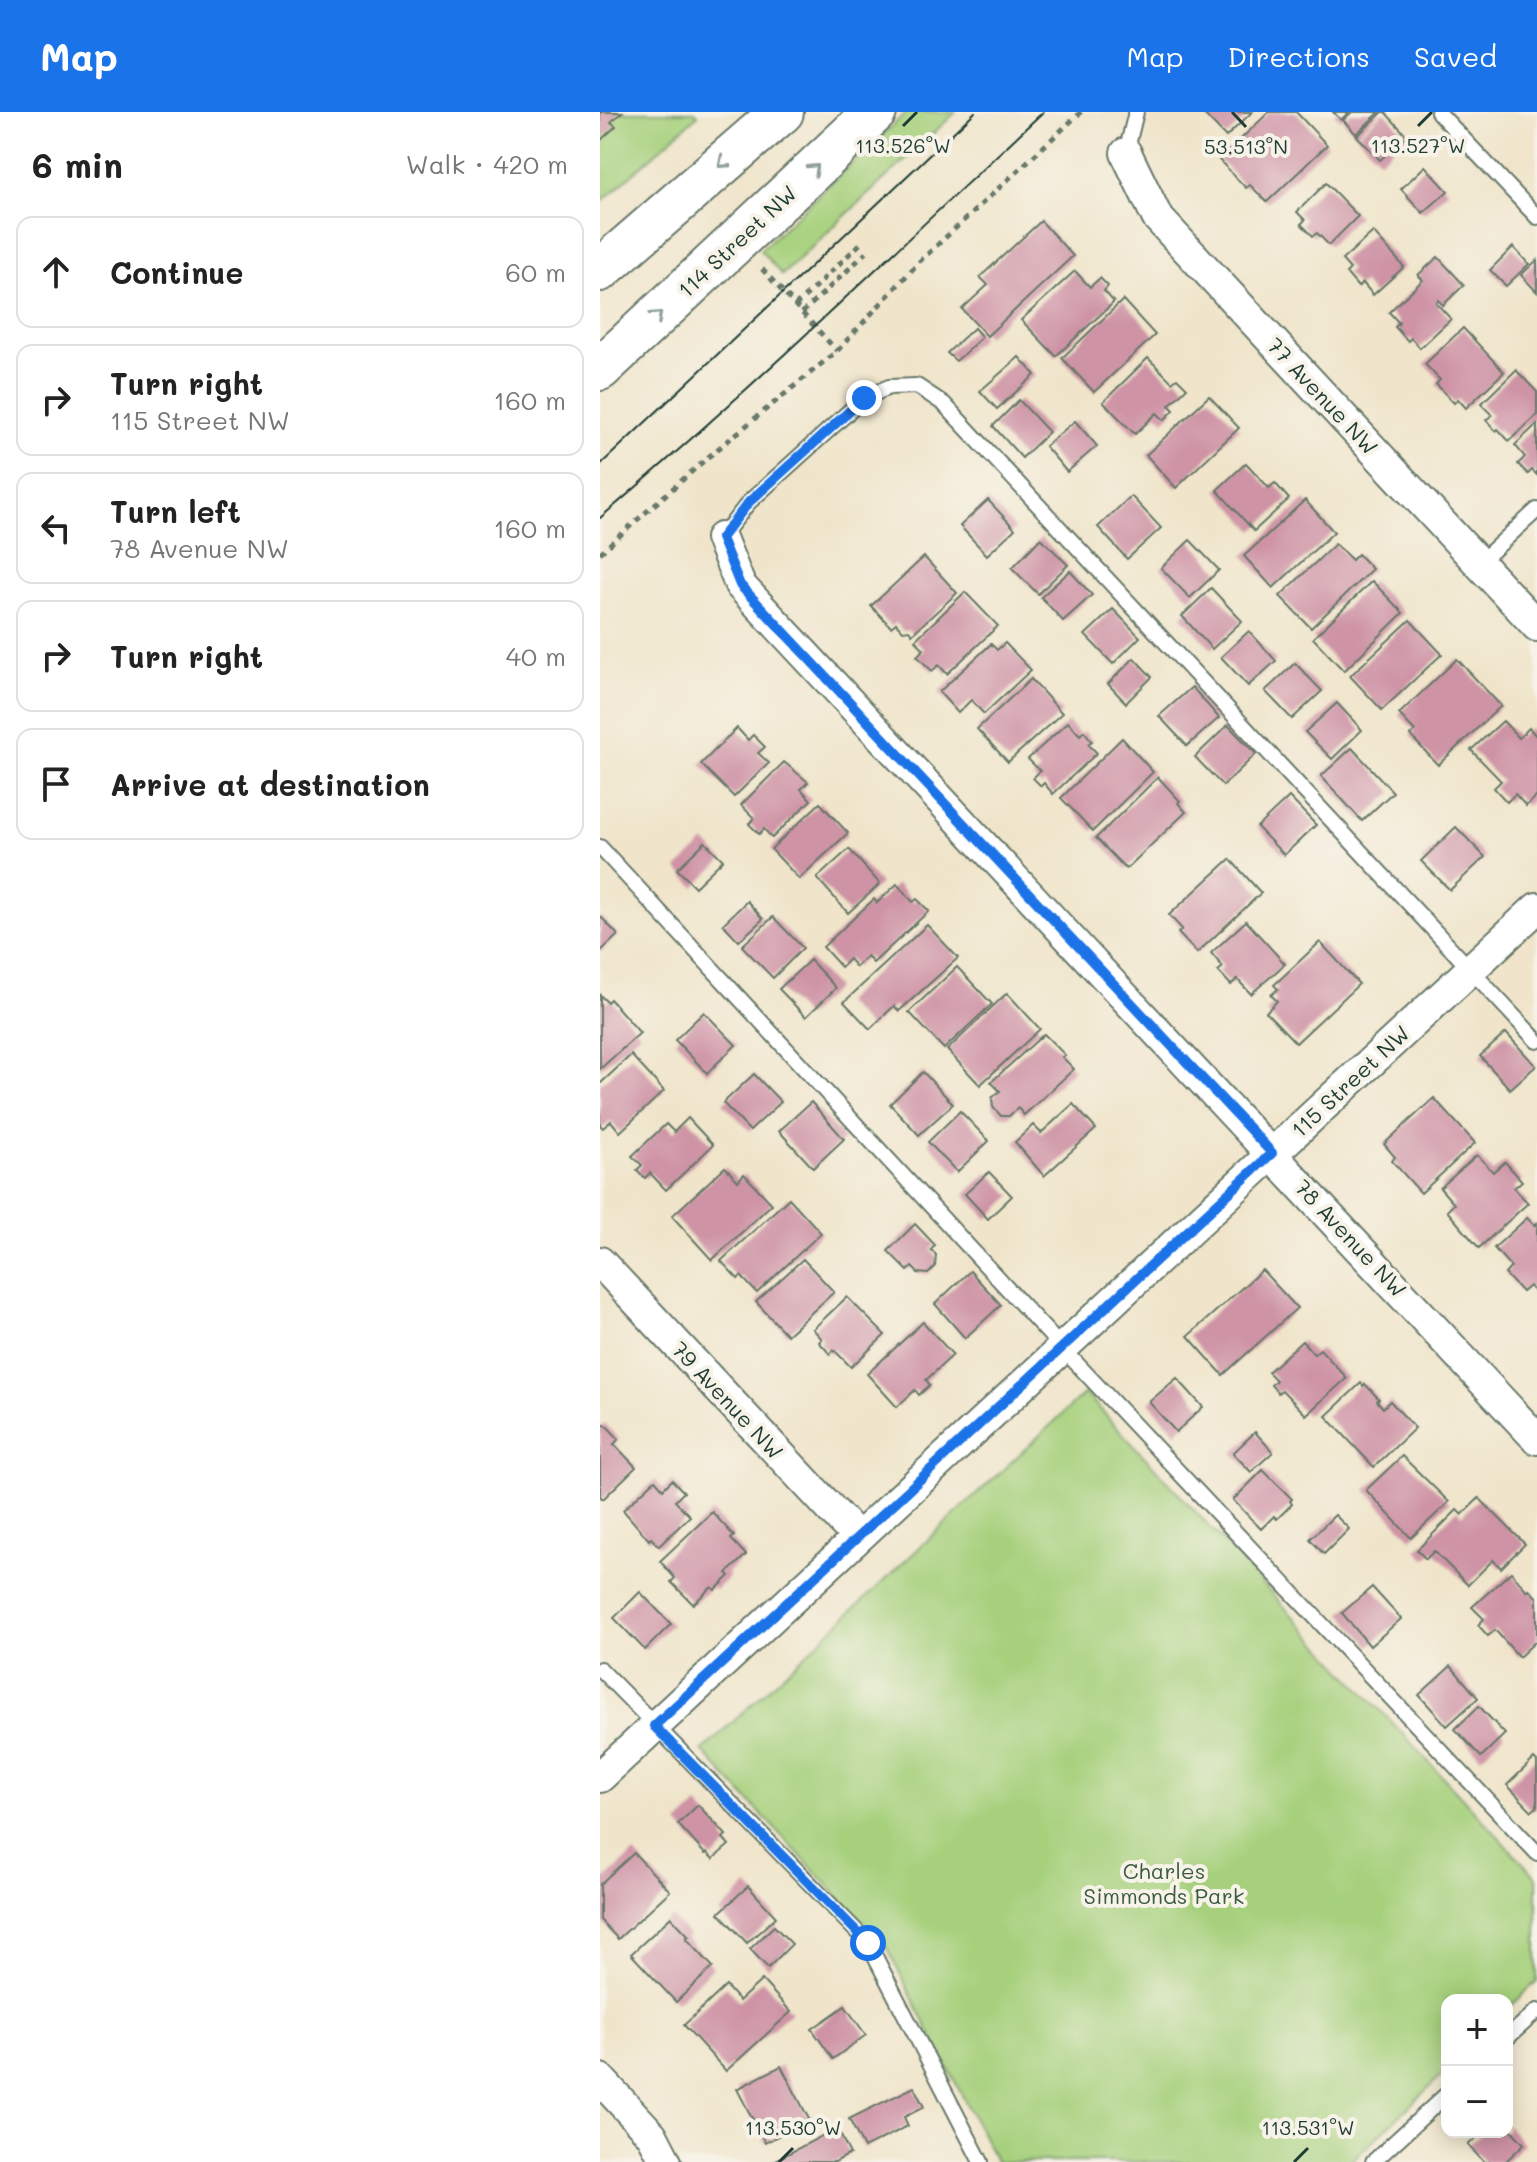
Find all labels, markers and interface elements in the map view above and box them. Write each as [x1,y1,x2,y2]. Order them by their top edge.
text: Map [40,31,118,81]
text: Map [1127,38,1184,74]
text: Directions [1228,38,1370,74]
text: Saved [1414,38,1497,74]
text: 113.526°W [855,132,951,158]
text: 113.527°W [1371,132,1465,158]
text: 53.513°N [1204,133,1288,159]
text: 6 min [32,142,123,187]
text: Walk · 420 m [406,147,568,181]
one-way arrow [718,153,733,168]
one-way arrow [805,163,819,178]
street label: 114 Street NW [671,178,803,304]
icon: ahead [34,250,78,294]
text: Continue [110,252,243,292]
text: 60 m [505,255,566,289]
one-way arrow [648,311,662,326]
street label: 77 Avenue NW [1261,331,1385,461]
text: Turn right [110,363,263,403]
icon: right [34,378,78,422]
route end [846,380,882,416]
text: 160 m [494,383,566,417]
text: 115 Street NW [110,403,290,437]
text: Turn left [110,491,241,531]
icon: left [34,506,78,550]
text: 160 m [494,511,566,545]
text: 78 Avenue NW [110,531,289,565]
icon: right [34,634,78,678]
text: Turn right [110,636,263,676]
text: 40 m [506,639,566,673]
icon: arrive [34,762,78,806]
text: Arrive at destination [110,764,430,804]
street label: 115 Street NW [1284,1019,1416,1143]
street label: 78 Avenue NW [1289,1173,1413,1303]
street label: 79 Avenue NW [666,1335,790,1465]
park label: Charles Simmonds Park [1084,1856,1244,1910]
route start [850,1925,886,1961]
map controls [1441,1994,1513,2138]
button: + [1441,1994,1513,2066]
button: − [1441,2066,1513,2138]
text: 113.530°W [745,2114,841,2140]
text: 113.531°W [1261,2114,1355,2140]

